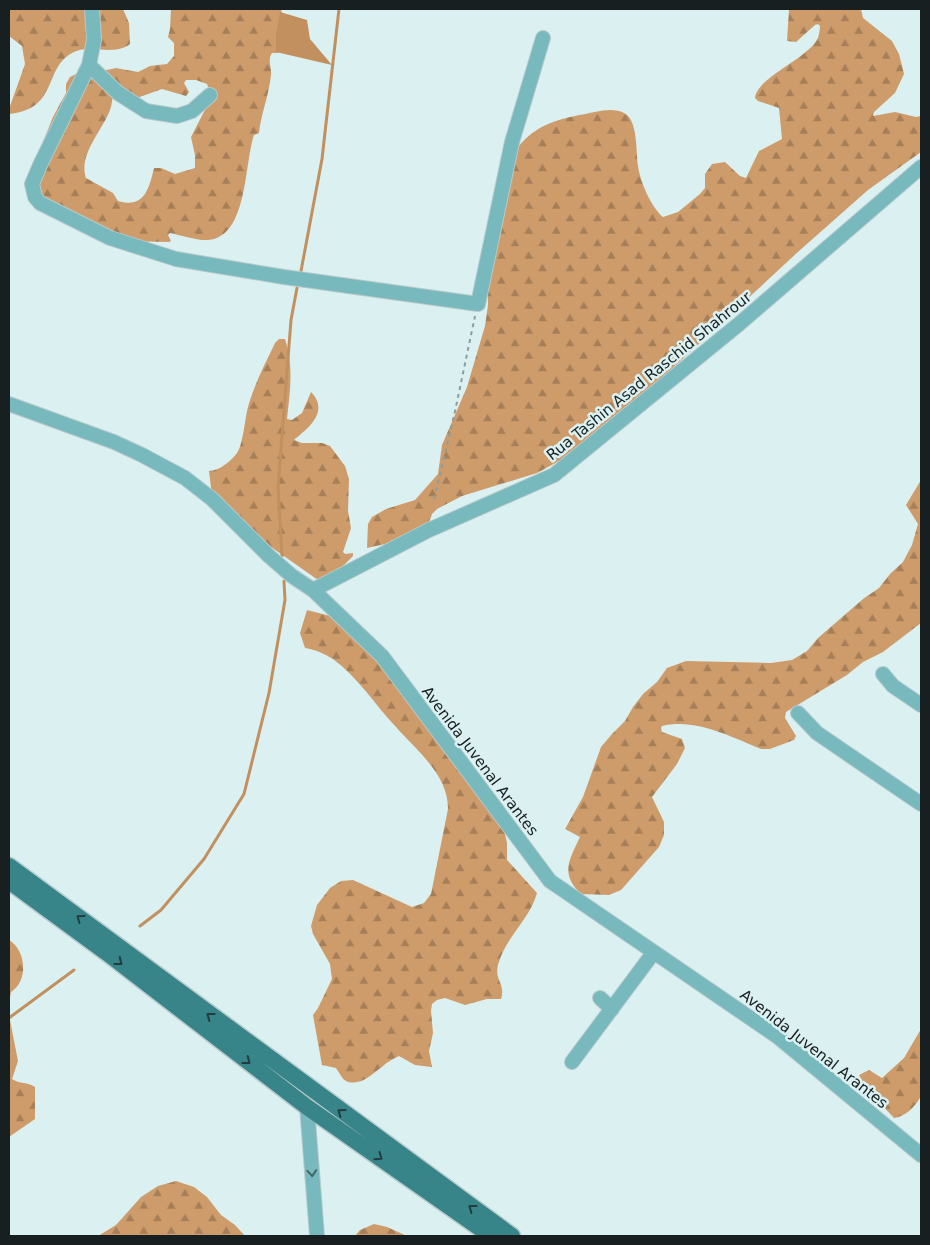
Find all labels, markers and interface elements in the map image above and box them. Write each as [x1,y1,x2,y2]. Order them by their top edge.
street label: Rua Tashin Asad Raschid Shahrour [543,287,756,464]
street label: Avenida Juvenal Arantes [418,683,542,839]
one-way arrow [76,915,86,924]
one-way arrow [113,956,123,965]
street label: Avenida Juvenal Arantes [737,986,892,1112]
one-way arrow [207,1013,216,1021]
one-way arrow [242,1055,251,1064]
one-way arrow [337,1109,347,1118]
one-way arrow [373,1151,382,1160]
one-way arrow [307,1169,318,1177]
one-way arrow [469,1205,478,1213]

